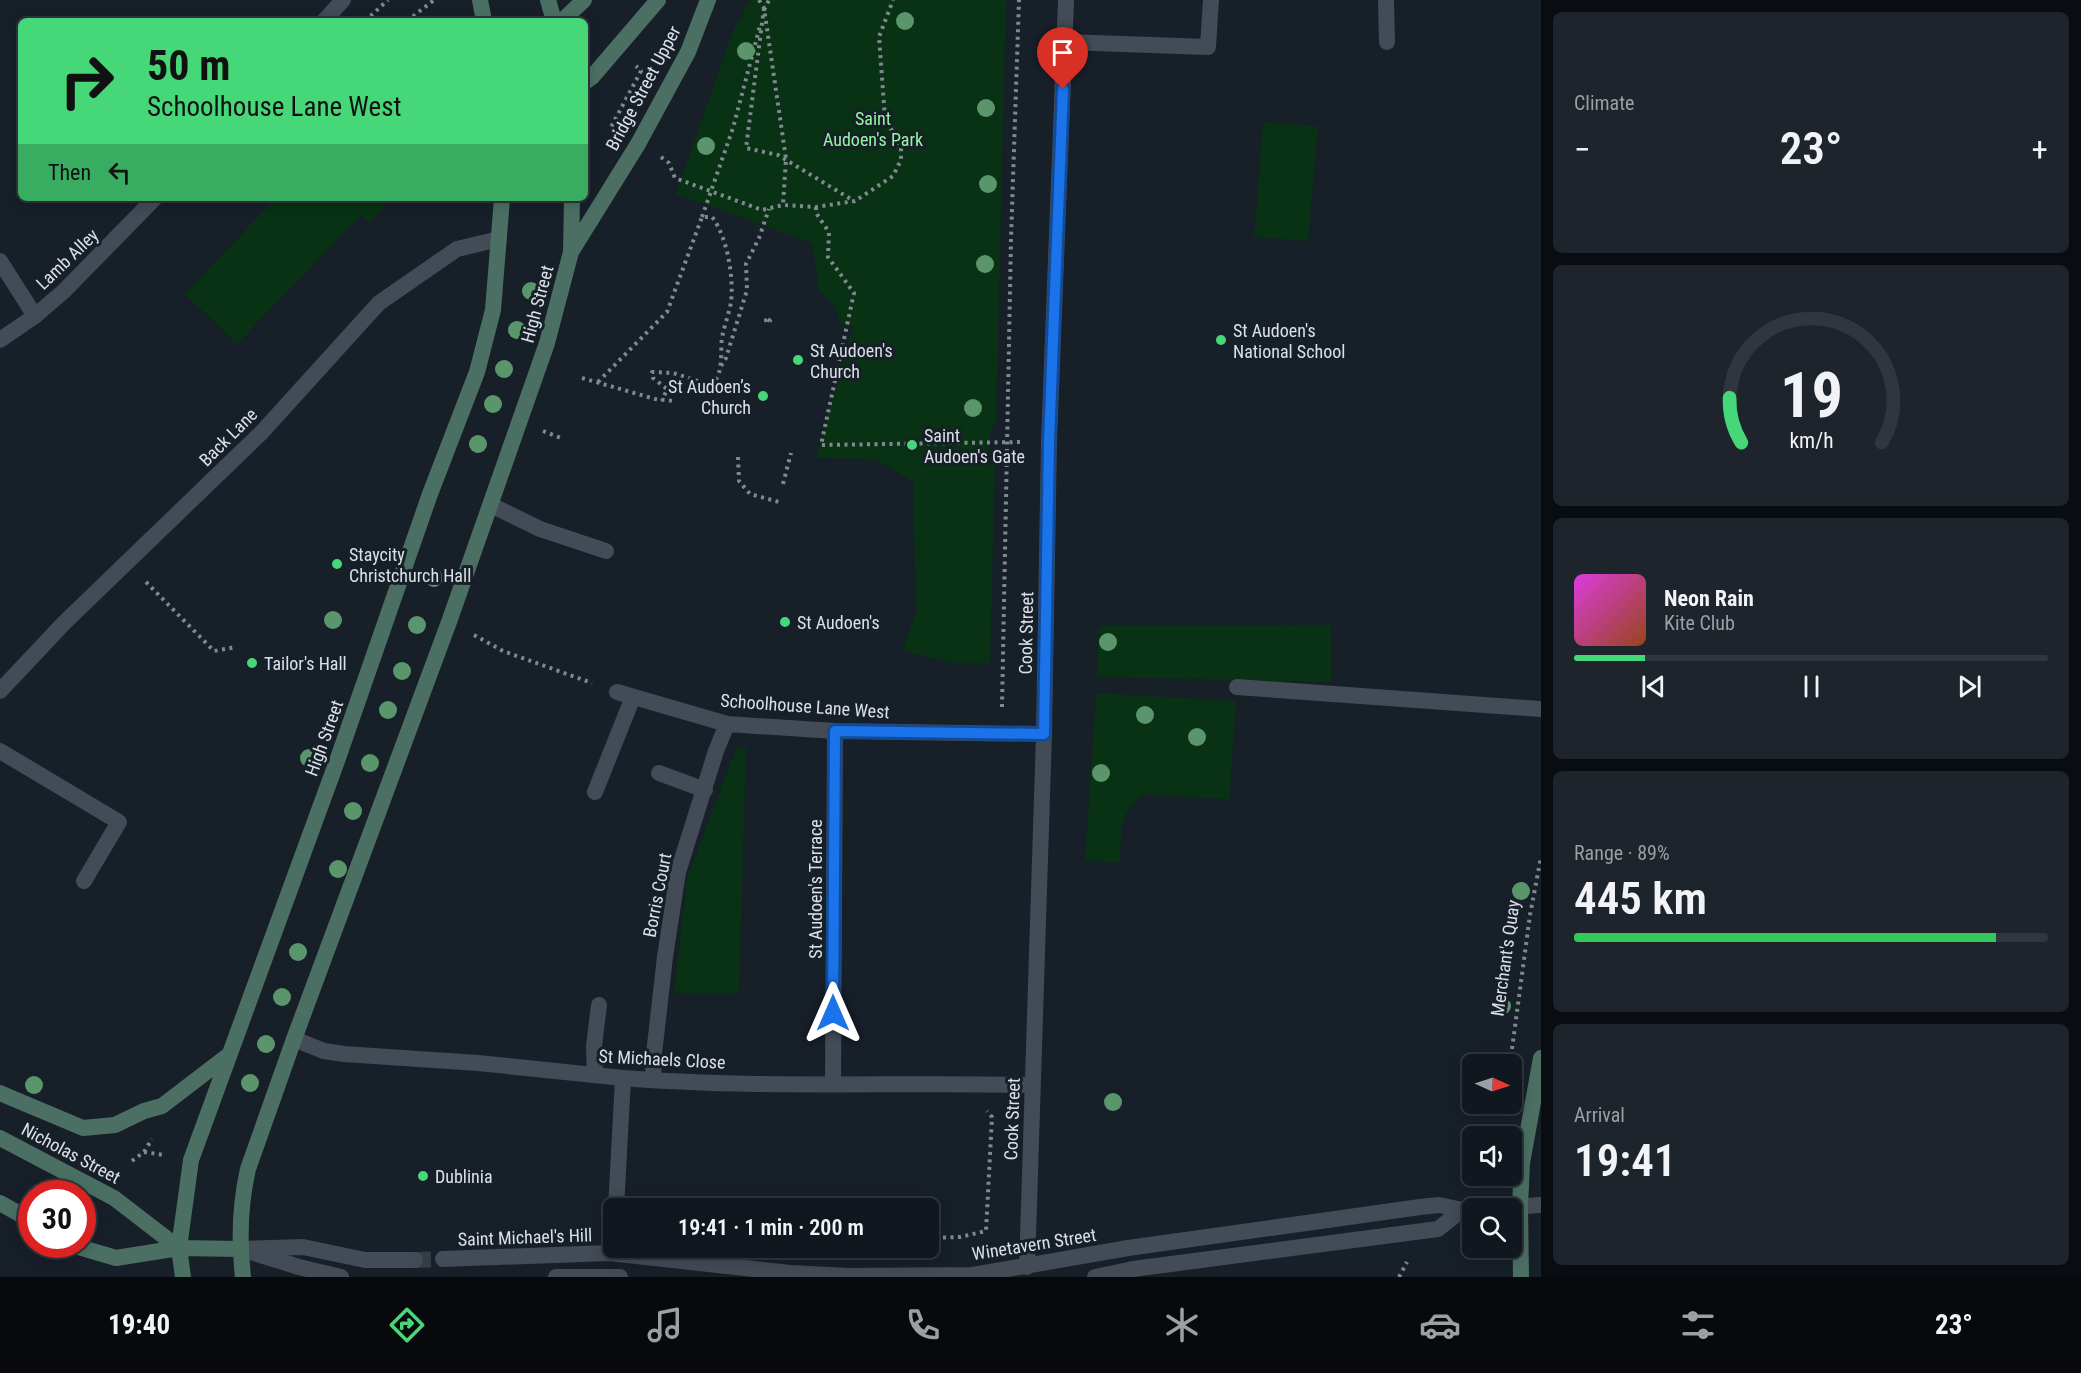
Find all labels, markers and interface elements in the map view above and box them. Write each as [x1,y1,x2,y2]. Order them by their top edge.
street label: Bridge Street Upper [601,22,685,154]
pin [1037,27,1088,89]
icon: arrive [1046,36,1079,69]
text: 50 m [147,41,230,90]
icon: right [48,42,126,120]
text: Schoolhouse Lane West [147,91,401,123]
text: Climate [1574,91,1634,115]
park label: Saint Audoen's Park [823,108,923,150]
text: 23° [1780,122,1842,175]
text: − [1574,130,1591,169]
text: + [2032,130,2048,169]
icon: left [103,156,136,189]
text: Then [48,160,91,185]
street label: Lamb Alley [32,224,103,294]
street label: High Street [517,263,557,345]
place label: St Audoen's National School [1233,320,1345,362]
marker: St Audoen's National School [1214,333,1228,347]
place label: St Audoen's Church [810,340,893,382]
marker: St Audoen's Church [791,353,805,367]
text: 19 [1779,359,1843,432]
place label: St Audoen’s Church [668,376,751,418]
marker: St Audoen’s Church [756,389,770,403]
street label: Back Lane [195,404,261,470]
place label: Saint Audoen's Gate [924,425,1025,467]
text: km/h [1789,428,1833,453]
marker: Saint Audoen's Gate [905,438,919,452]
place label: Staycity Christchurch Hall [349,544,471,586]
marker: Staycity Christchurch Hall [330,557,344,571]
text: Neon Rain [1664,586,1754,611]
street label: Cook Street [1015,591,1037,675]
text: Kite Club [1664,611,1735,635]
place label: St Audoen's [797,612,880,633]
marker: St Audoen's [778,615,792,629]
place label: Tailor's Hall [264,653,347,674]
marker: Tailor's Hall [245,656,259,670]
icon: previous [1637,670,1670,703]
icon: pause [1795,670,1828,703]
icon: next [1953,670,1986,703]
street label: Schoolhouse Lane West [720,690,890,722]
street label: High Street [301,697,347,779]
street label: St Audoen's Terrace [805,819,826,959]
text: Range · 89% [1574,841,1670,865]
street label: Borris Court [639,851,675,939]
text: 445 km [1574,872,1707,925]
street label: Merchant's Quay [1486,898,1524,1018]
position arrow [801,981,865,1045]
street label: St Michaels Close [598,1045,726,1073]
north arrow [1462,1054,1522,1114]
map controls [1462,1054,1522,1258]
street label: Cook Street [1000,1077,1024,1161]
text: Arrival [1574,1103,1625,1127]
street label: Nicholas Street [18,1118,124,1188]
button: sound [1462,1126,1522,1186]
text: 19:41 [1574,1134,1676,1187]
place label: Dublinia [435,1166,493,1187]
marker: Dublinia [416,1169,430,1183]
speed limit sign: 30 [18,1180,96,1258]
button: search [1462,1198,1522,1258]
text: 19:41 · 1 min · 200 m [678,1215,864,1240]
street label: Saint Michael's Hill [457,1224,593,1250]
street label: Winetavern Street [970,1224,1098,1264]
icon: directions [386,1304,428,1346]
icon: music [644,1304,686,1346]
icon: phone [902,1304,944,1346]
icon: climate [1161,1304,1203,1346]
icon: car [1419,1304,1461,1346]
icon: filters [1677,1304,1719,1346]
text: 19:40 [108,1309,170,1341]
text: 23° [1935,1309,1973,1341]

